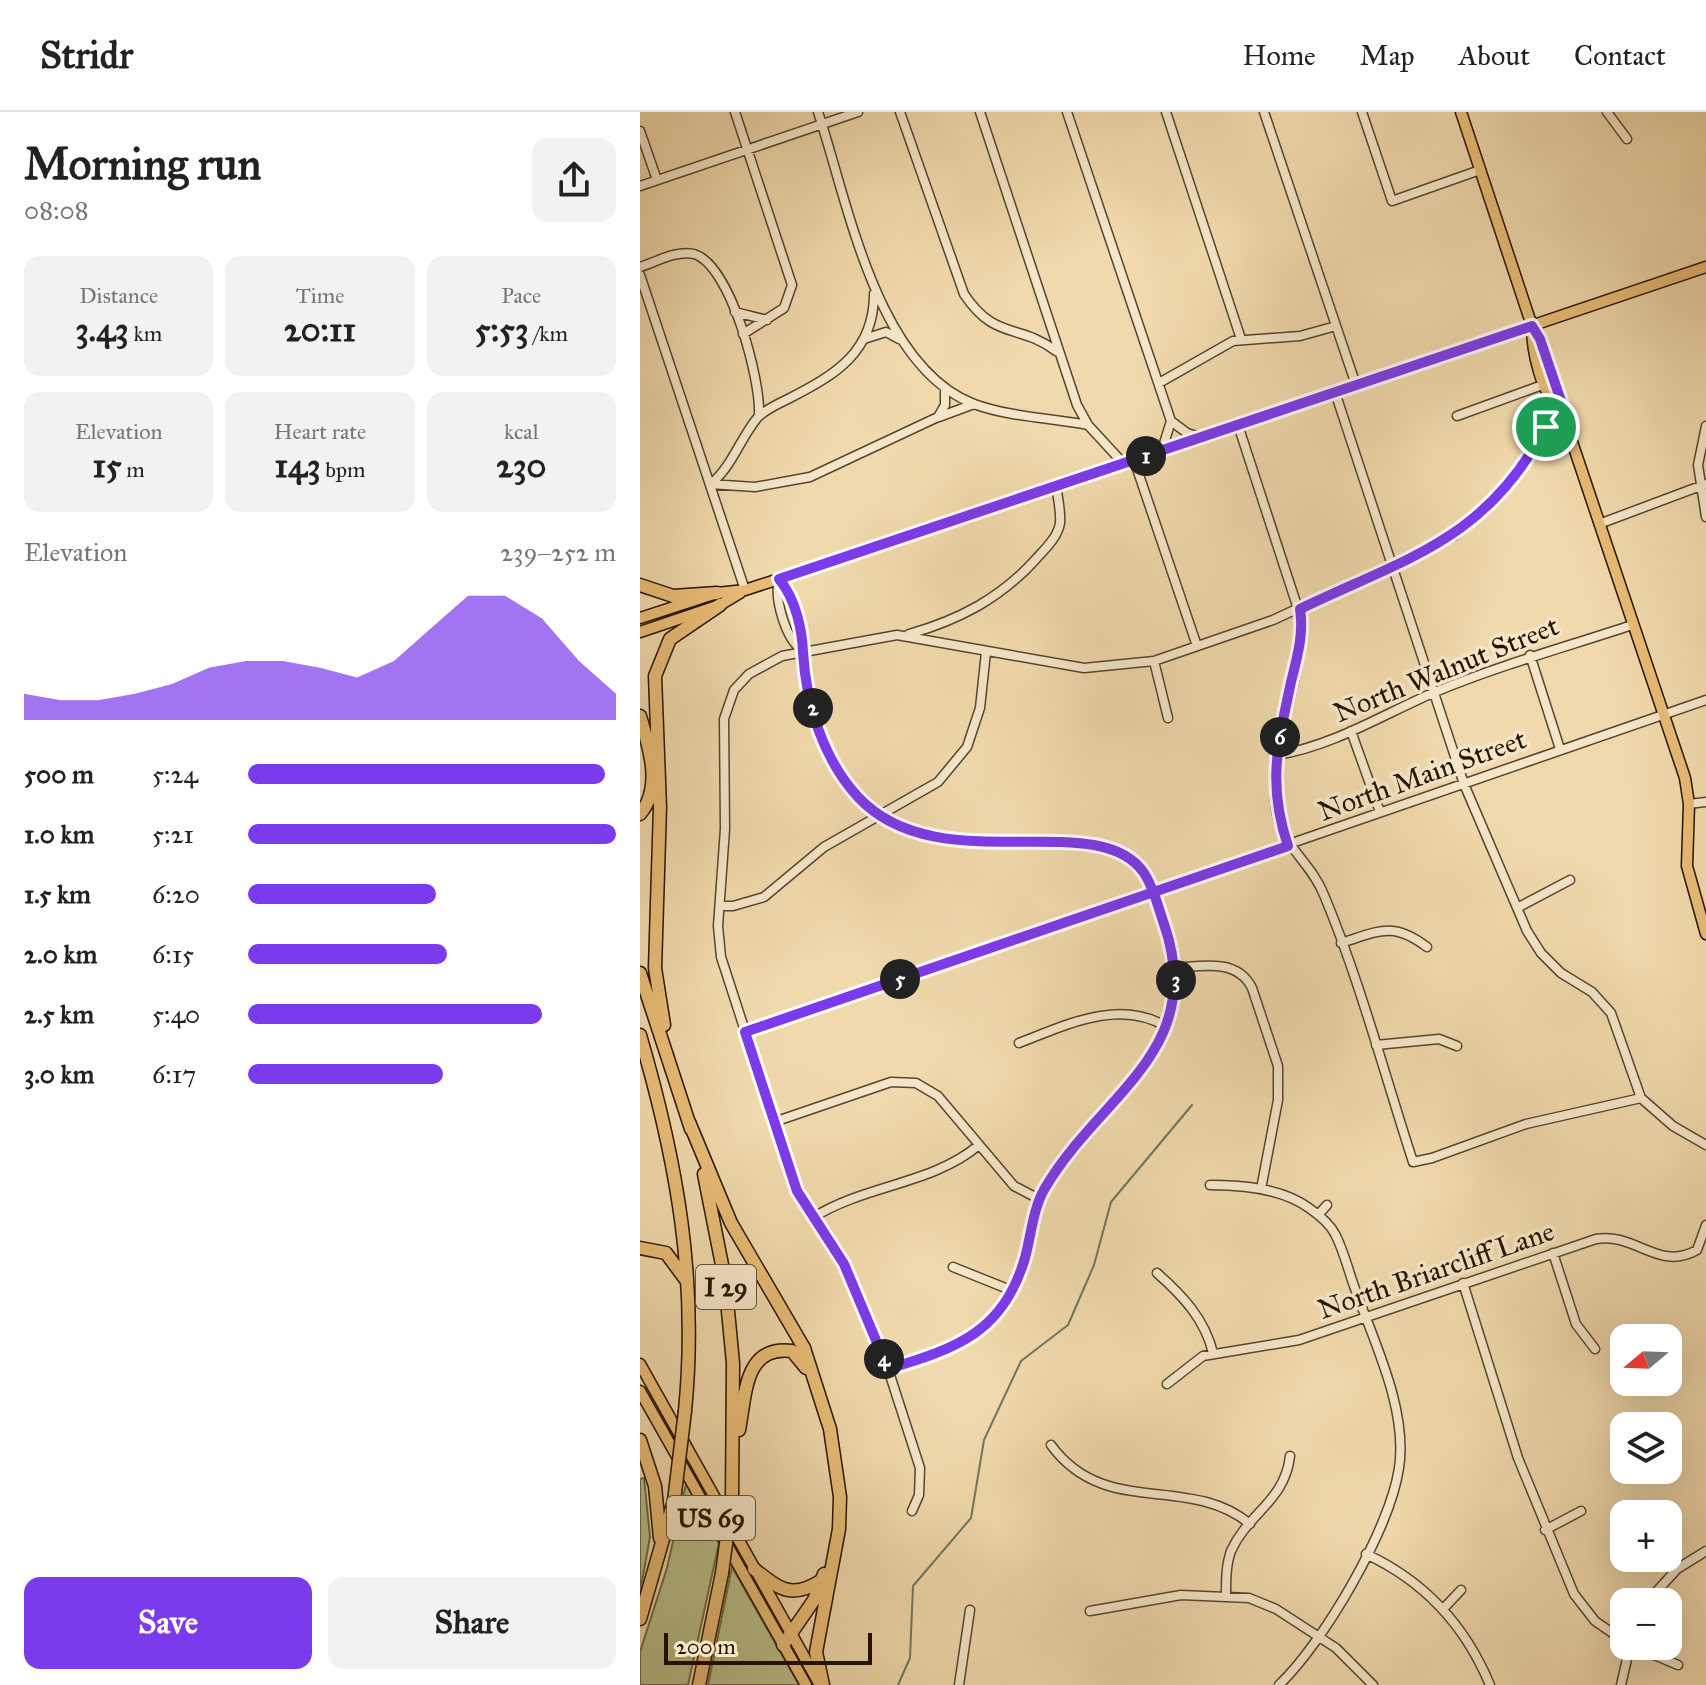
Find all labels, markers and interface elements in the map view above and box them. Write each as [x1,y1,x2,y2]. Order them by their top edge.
text: Stridr [40,32,133,78]
text: Home [1243,38,1316,73]
text: Map [1360,38,1414,73]
text: About [1458,38,1530,73]
text: Contact [1574,38,1666,73]
text: Morning run [24,137,261,191]
button: share [532,138,616,222]
text: 08:08 [24,194,88,226]
text: Distance [79,282,158,309]
text: Time [296,282,344,309]
text: Pace [501,282,541,309]
text: 3.43 [75,309,129,350]
text: 20:11 [284,309,356,350]
text: 5:53 [475,309,529,350]
text: km [129,320,162,347]
text: /km [529,320,568,347]
pin [1512,393,1580,461]
icon: arrive [1524,405,1568,449]
text: Elevation [75,418,162,445]
text: Heart rate [274,418,366,445]
text: kcal [504,418,539,445]
pin: 1 [1126,436,1166,476]
text: 1 [1142,442,1150,469]
text: 15 [93,445,122,486]
text: 143 [275,445,321,486]
text: 230 [496,445,546,486]
text: m [122,456,145,483]
text: bpm [321,456,365,483]
text: Elevation [24,536,127,568]
text: 239–252 m [500,536,616,568]
street label: North Walnut Street [1328,608,1564,730]
pin: 2 [793,688,833,728]
text: 2 [808,694,818,721]
pin: 6 [1260,717,1300,757]
street label: North Main Street [1313,721,1531,829]
text: 6 [1274,723,1286,750]
text: 500 m [24,758,94,790]
text: 5:24 [152,758,198,790]
text: 1.0 km [24,818,94,850]
text: 5:21 [152,818,194,850]
text: 1.5 km [24,878,91,910]
text: 6:20 [152,878,200,910]
text: 2.0 km [24,938,97,970]
text: 6:15 [152,938,194,970]
pin: 5 [880,959,920,999]
pin: 3 [1156,960,1196,1000]
text: 5 [895,965,905,992]
text: 3 [1172,966,1180,993]
text: 2.5 km [24,998,94,1030]
text: 5:40 [152,998,200,1030]
text: 3.0 km [24,1058,94,1090]
text: 6:17 [152,1058,196,1090]
street label: North Briarcliff Lane [1313,1213,1559,1327]
road number: I 29 [696,1265,756,1309]
north arrow [1610,1324,1682,1396]
map controls [1610,1324,1682,1660]
pin: 4 [864,1339,904,1379]
text: 4 [878,1345,890,1372]
button: layers [1610,1412,1682,1484]
road number: US 69 [667,1496,755,1540]
button: + [1610,1500,1682,1572]
button: Save [24,1577,312,1669]
button: Share [328,1577,616,1669]
button: − [1610,1588,1682,1660]
scale bar [664,1629,872,1665]
text: 200 m [676,1633,736,1660]

